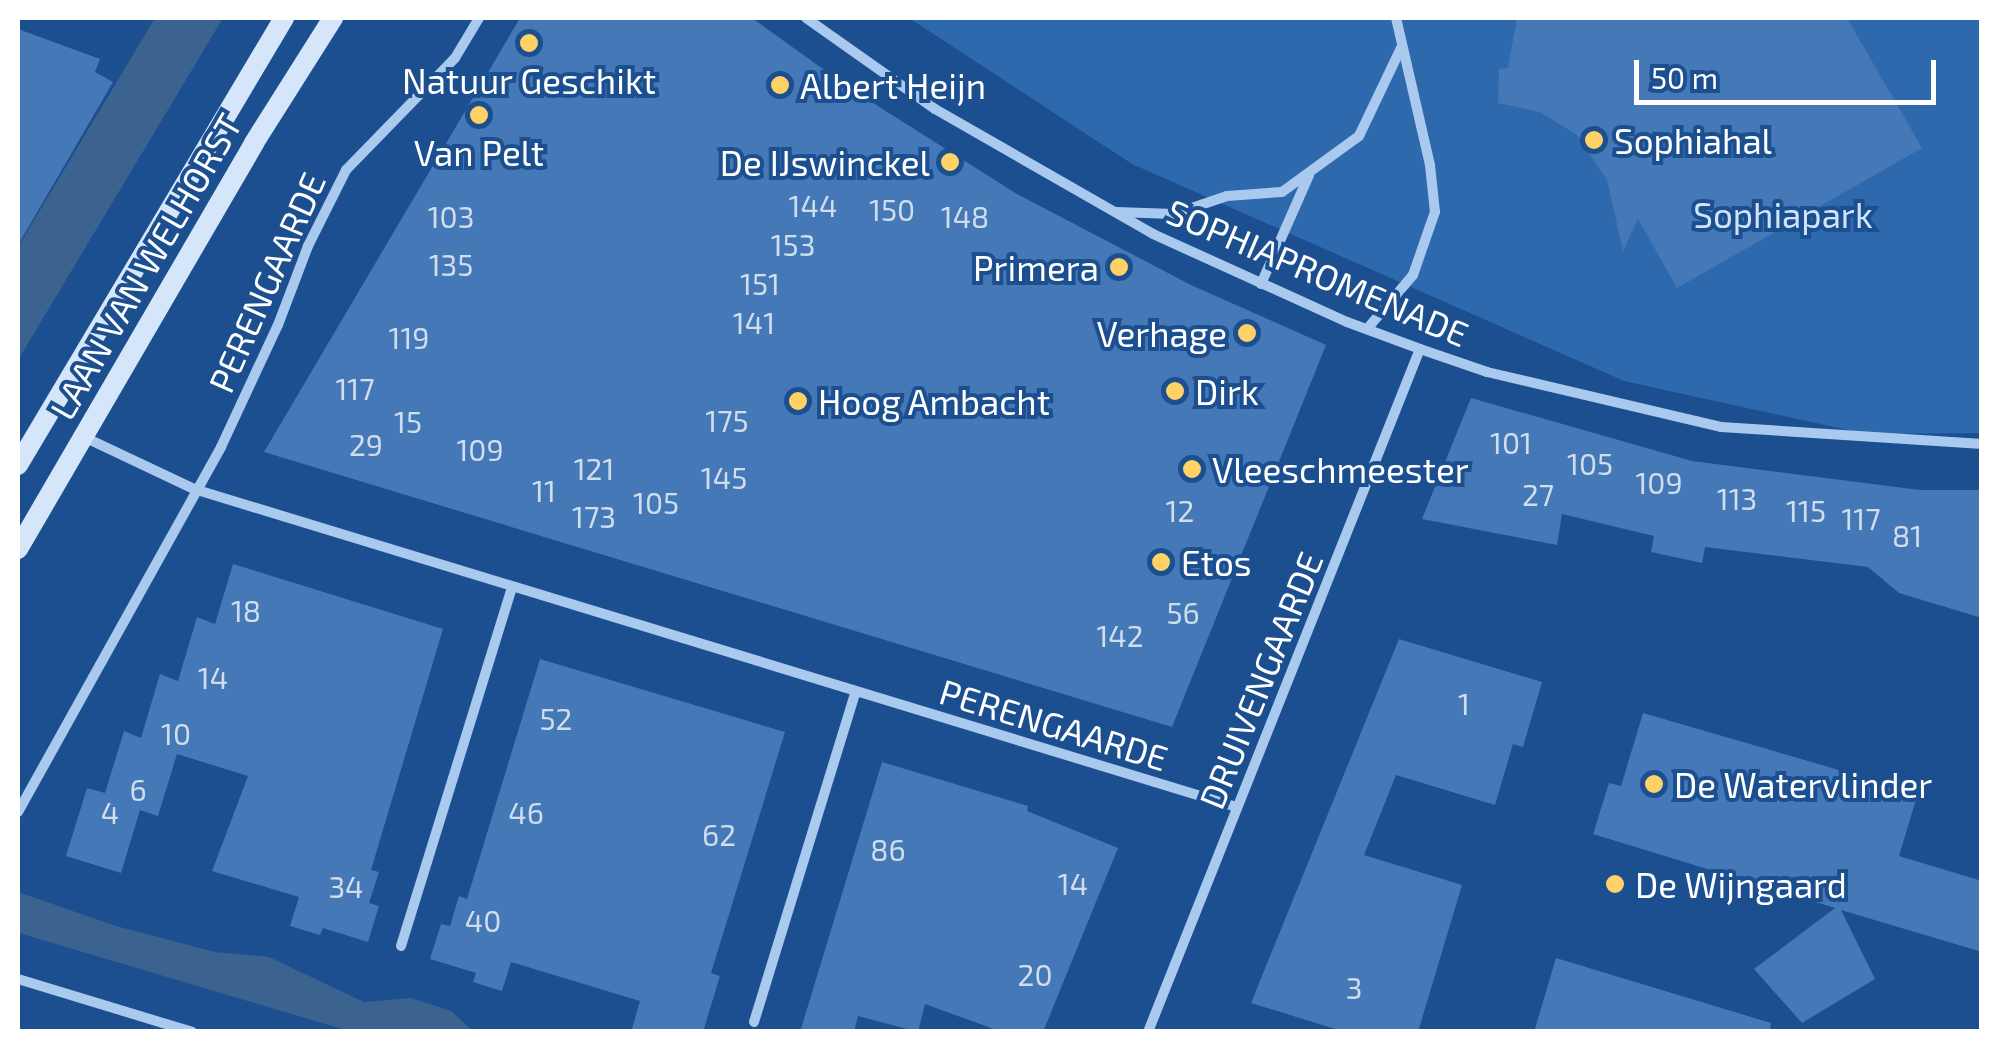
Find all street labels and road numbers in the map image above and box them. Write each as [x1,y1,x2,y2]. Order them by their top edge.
street label: LAAN VAN WELHORST [40,105,250,427]
street label: PERENGAARDE [199,166,333,398]
street label: SOPHIAPROMENADE [1161,190,1475,354]
street label: DRUIVENGAARDE [1189,546,1331,814]
street label: PERENGAARDE [935,669,1173,779]

